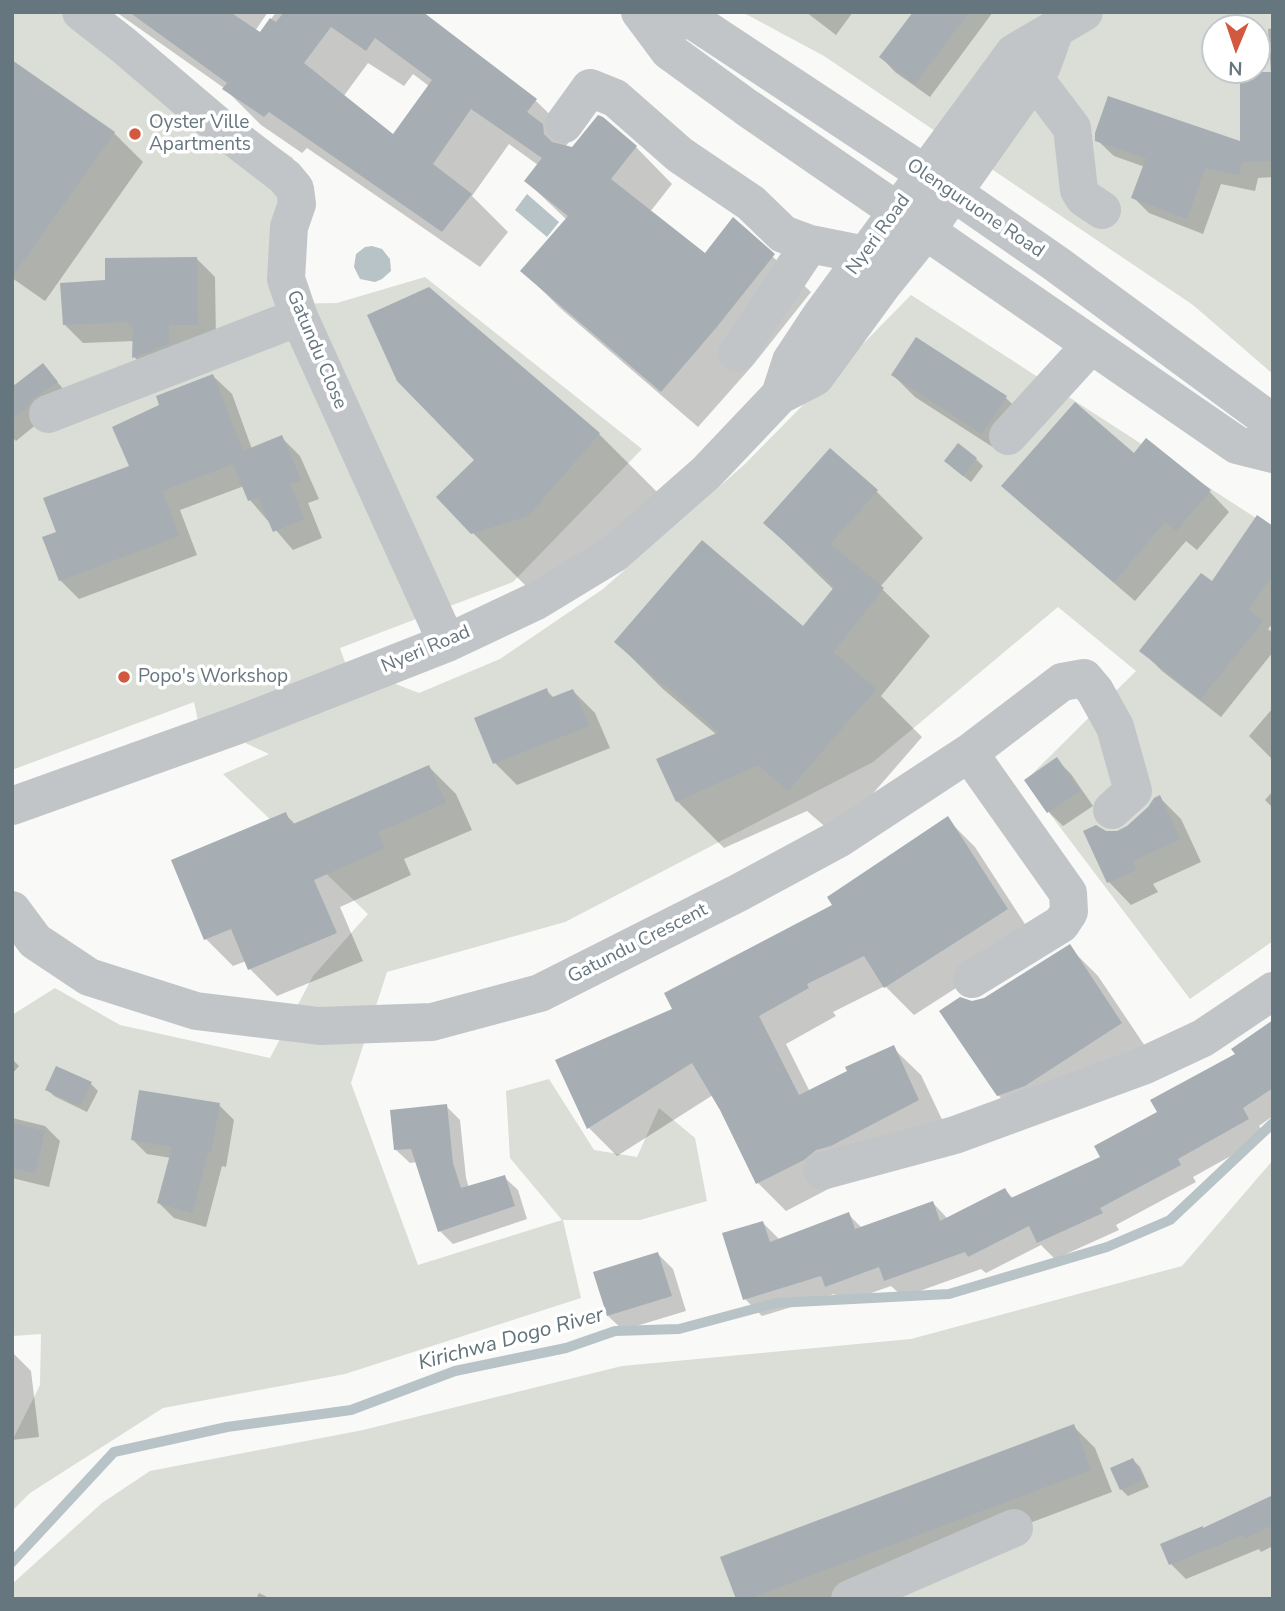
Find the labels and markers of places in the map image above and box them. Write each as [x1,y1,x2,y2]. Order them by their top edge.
place label: Oyster Ville Apartments [149,112,251,156]
marker: Oyster Ville Apartments [127,126,143,142]
place label: Popo's Workshop [138,666,288,688]
marker: Popo's Workshop [116,669,132,685]

